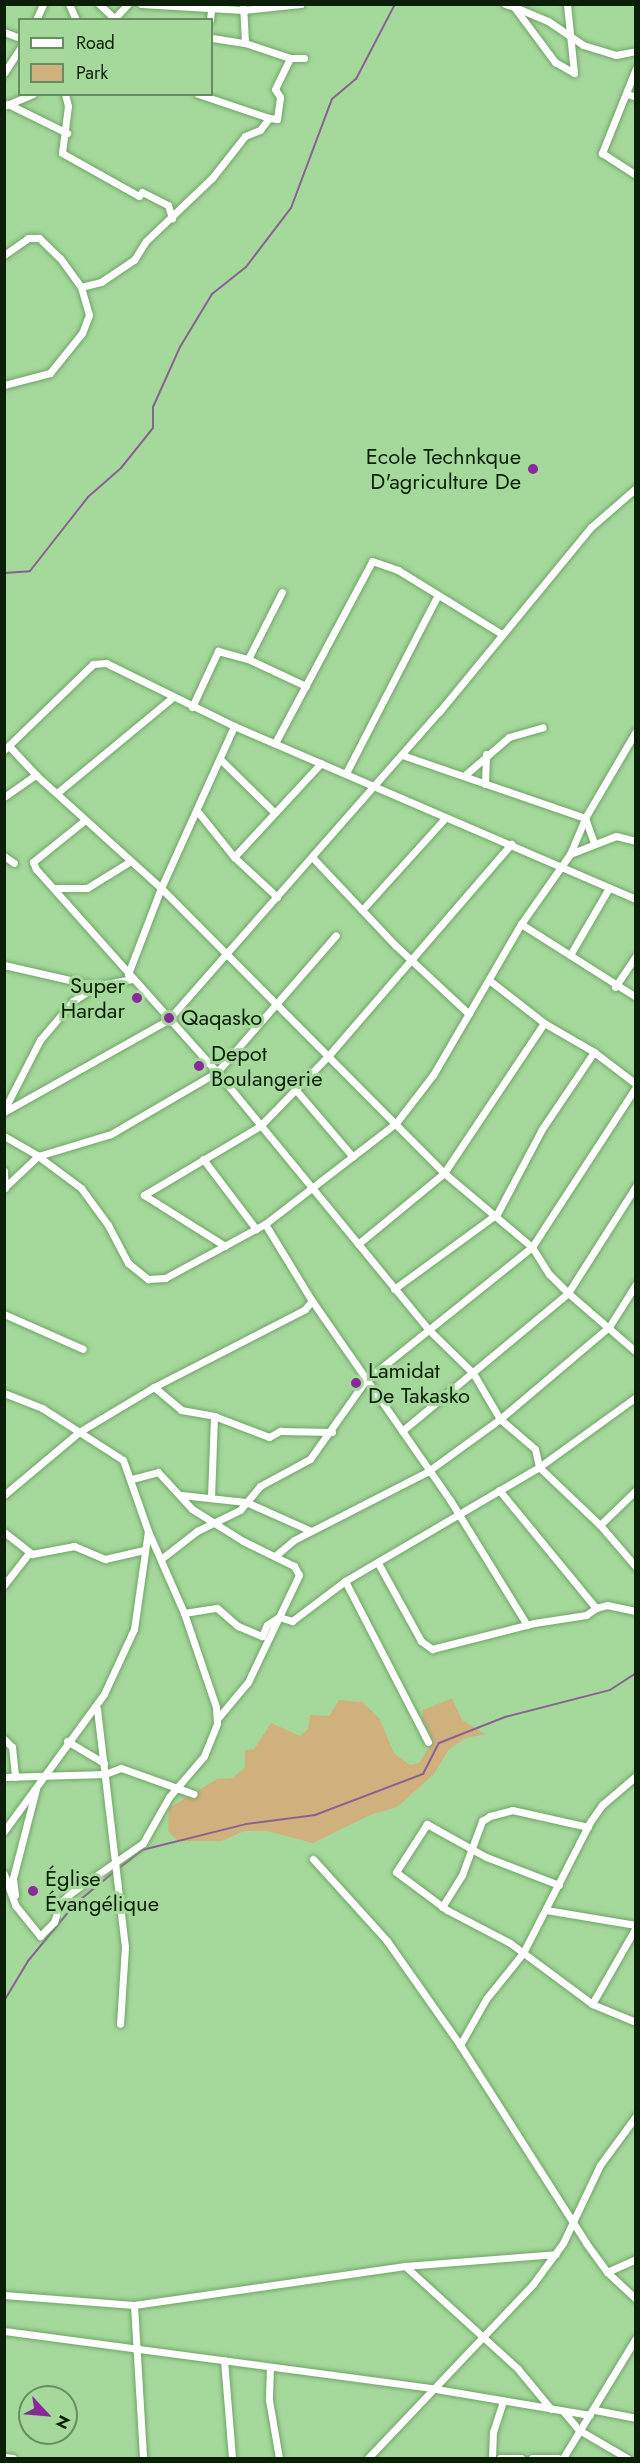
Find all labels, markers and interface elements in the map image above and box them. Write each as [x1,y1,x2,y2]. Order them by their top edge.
legend [18,18,213,96]
text: Road [76,30,115,56]
text: Park [76,60,108,86]
place label: Ecole Technkque D'agriculture De [366,443,521,494]
marker: Ecole Technkque D'agriculture De [526,462,540,476]
place label: Super Hardar [60,972,125,1023]
marker: Super Hardar [130,991,144,1005]
place label: Qaqasko [181,1005,262,1031]
marker: Qaqasko [162,1011,176,1025]
place label: Depot Boulangerie [211,1040,322,1092]
marker: Depot Boulangerie [192,1059,206,1073]
place label: Lamidat De Takasko [368,1357,470,1408]
marker: Lamidat De Takasko [349,1376,363,1390]
place label: Église Évangélique [45,1865,159,1916]
marker: Église Évangélique [26,1884,40,1898]
north arrow [18,2385,78,2445]
text: N [50,2411,76,2433]

